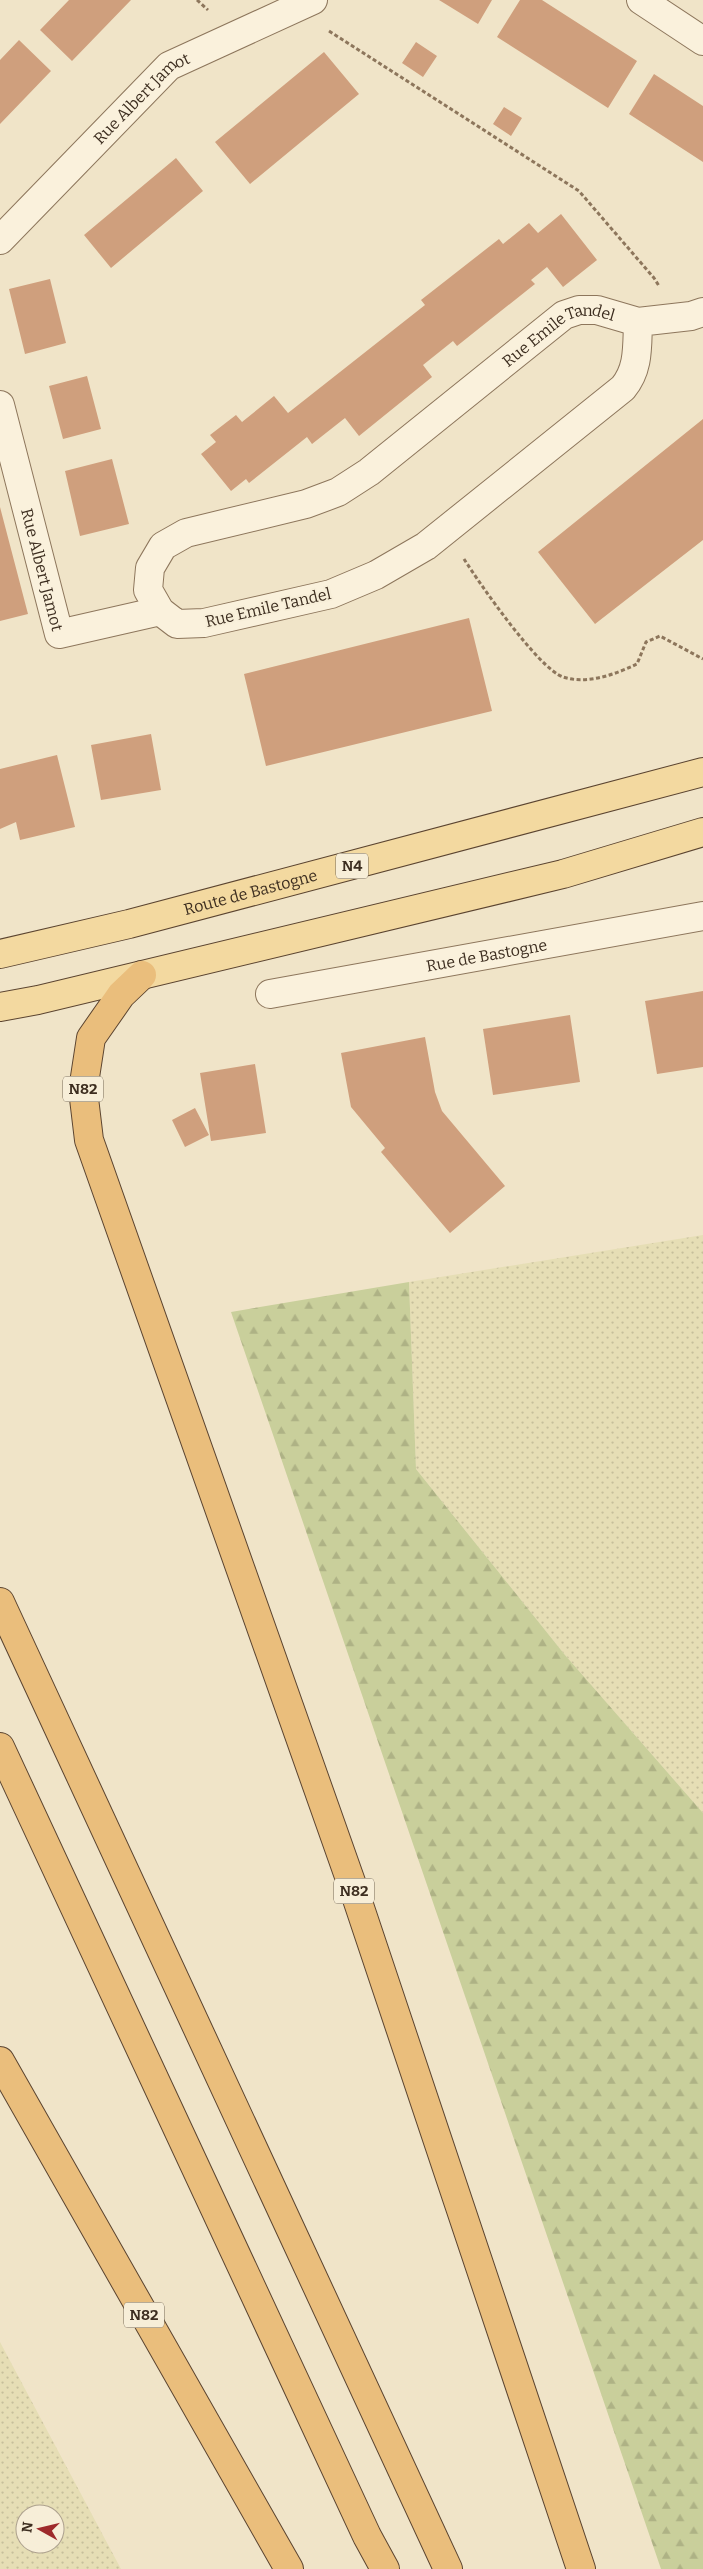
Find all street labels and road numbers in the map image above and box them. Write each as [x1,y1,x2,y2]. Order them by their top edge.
street label: Rue Albert Jamot [90,49,193,148]
street label: Rue Emile Tandel [499,300,618,371]
street label: Rue Albert Jamot [17,506,67,633]
street label: Rue Emile Tandel [203,584,333,631]
road number: N4 [336,854,368,878]
street label: Route de Bastogne [182,866,319,919]
street label: Rue de Bastogne [425,935,549,976]
road number: N82 [63,1076,103,1102]
road number: N82 [334,1878,374,1904]
road number: N82 [124,2302,164,2328]

